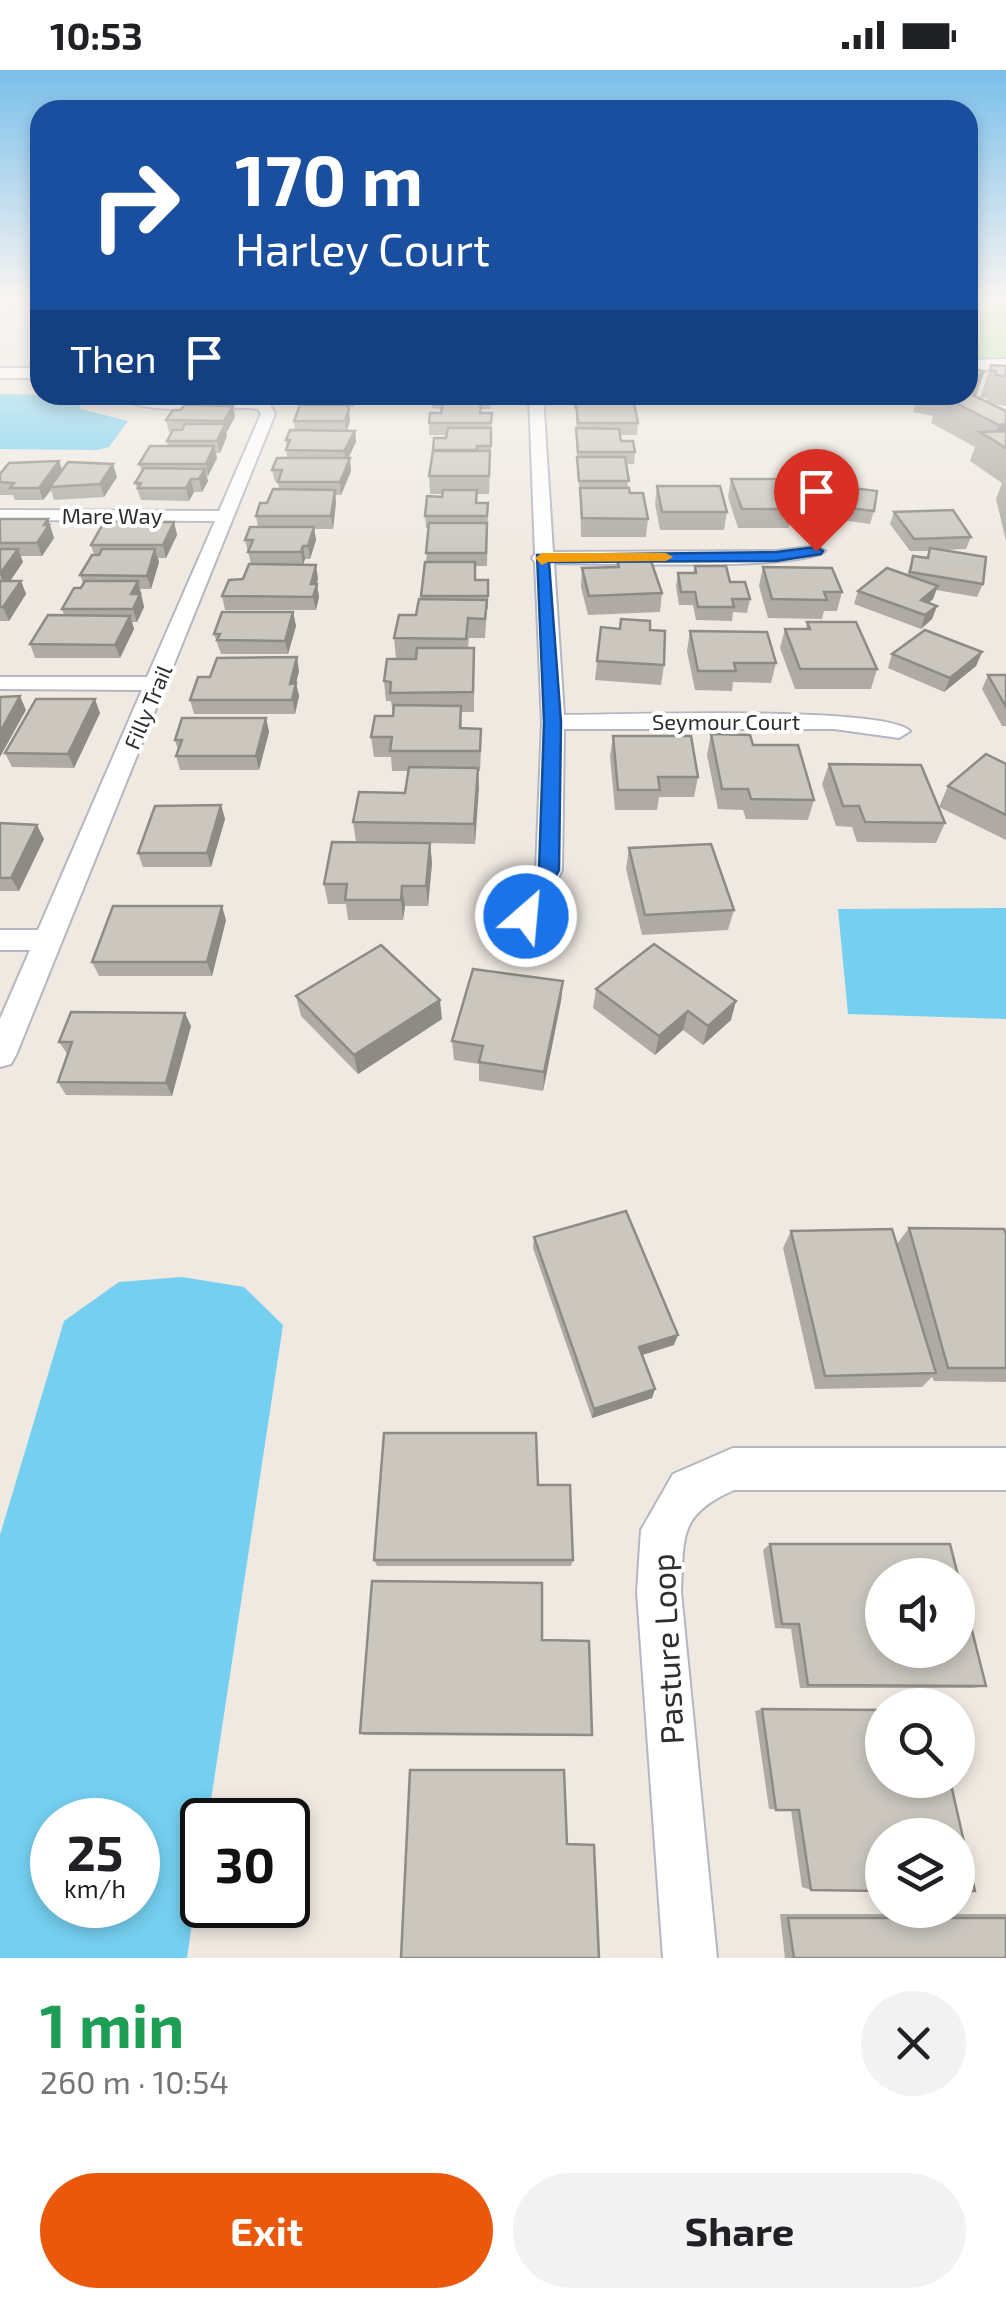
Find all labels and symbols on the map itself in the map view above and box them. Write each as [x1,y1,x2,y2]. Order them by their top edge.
pin [774,449,859,552]
street label: Mare Way [62,502,163,528]
street label: Filly Trail [118,660,177,753]
street label: Seymour Court [652,708,800,734]
position arrow [474,864,578,968]
street label: Pasture Loop [642,1553,690,1745]
speed limit sign: 30 [180,1798,310,1928]

